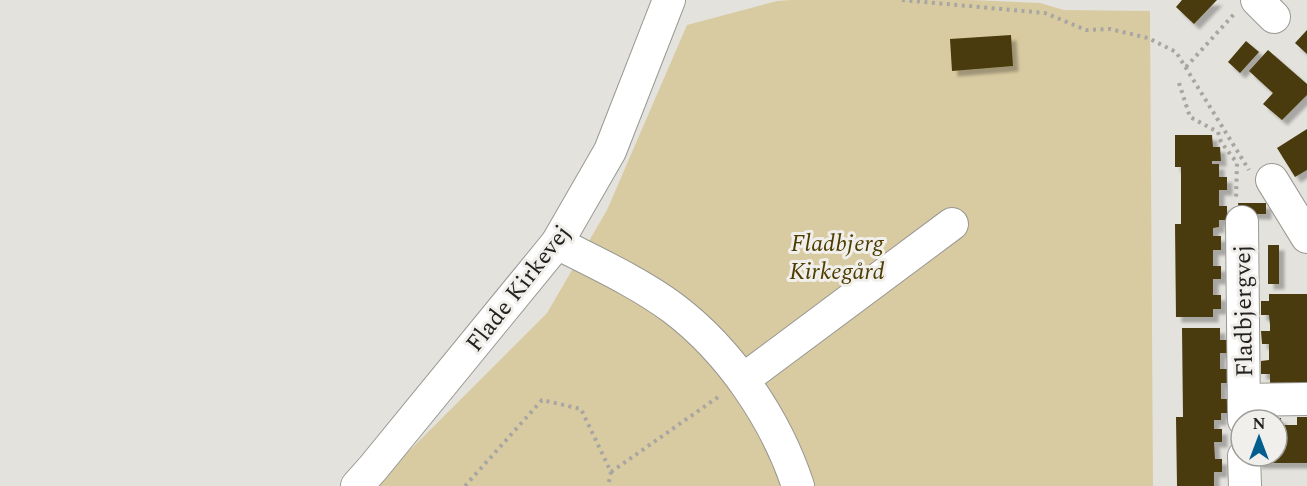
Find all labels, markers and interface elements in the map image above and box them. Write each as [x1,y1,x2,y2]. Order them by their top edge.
street label: Flade Kirkevej [457,217,580,360]
park label: Fladbjerg Kirkegård [789,226,885,290]
street label: Fladbjergvej [1225,244,1263,377]
north arrow [1229,408,1289,468]
text: N [1252,412,1266,436]

